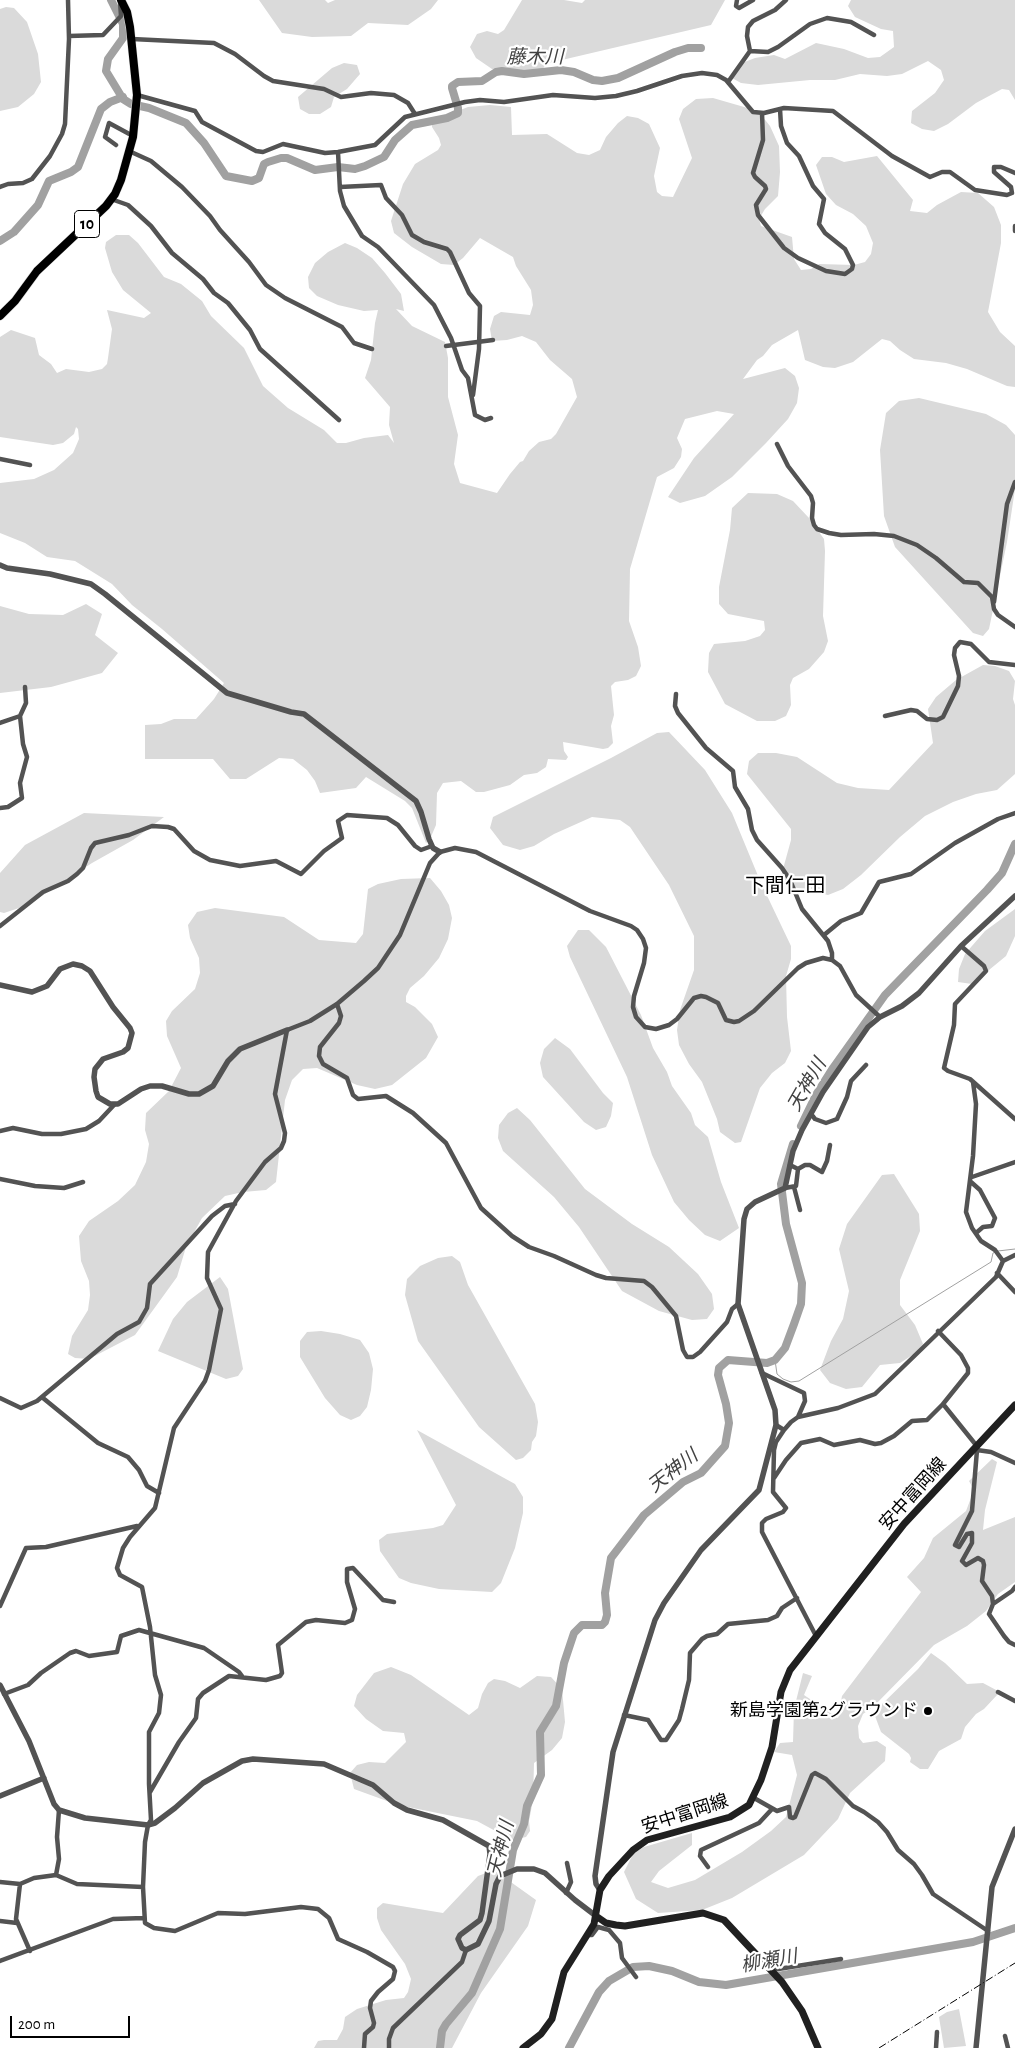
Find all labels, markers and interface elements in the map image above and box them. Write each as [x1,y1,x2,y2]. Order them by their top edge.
water label: 藤木川 [507,46,563,68]
road number: 10 [74,210,100,238]
district label: 下間仁田 [745,874,825,898]
water label: 天神川 [783,1055,831,1115]
water label: 天神川 [644,1444,702,1498]
street label: 安中富岡線 [875,1453,951,1535]
place label: 新島学園第2グラウンド [730,1700,918,1722]
marker: 新島学園第2グラウンド [922,1705,934,1717]
street label: 安中富岡線 [639,1790,731,1838]
water label: 天神川 [483,1819,519,1879]
water label: 柳瀬川 [739,1945,799,1977]
scale bar [12,2006,132,2038]
text: 200 m [18,2017,55,2032]

